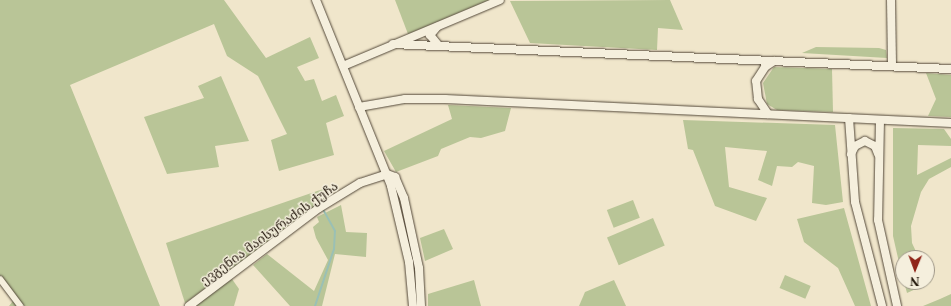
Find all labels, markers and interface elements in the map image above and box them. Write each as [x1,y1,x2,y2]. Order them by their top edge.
street label: ევგენია მაისურაძის ქუჩა [197,178,341,288]
north arrow [895,250,935,290]
text: N [910,274,920,288]

